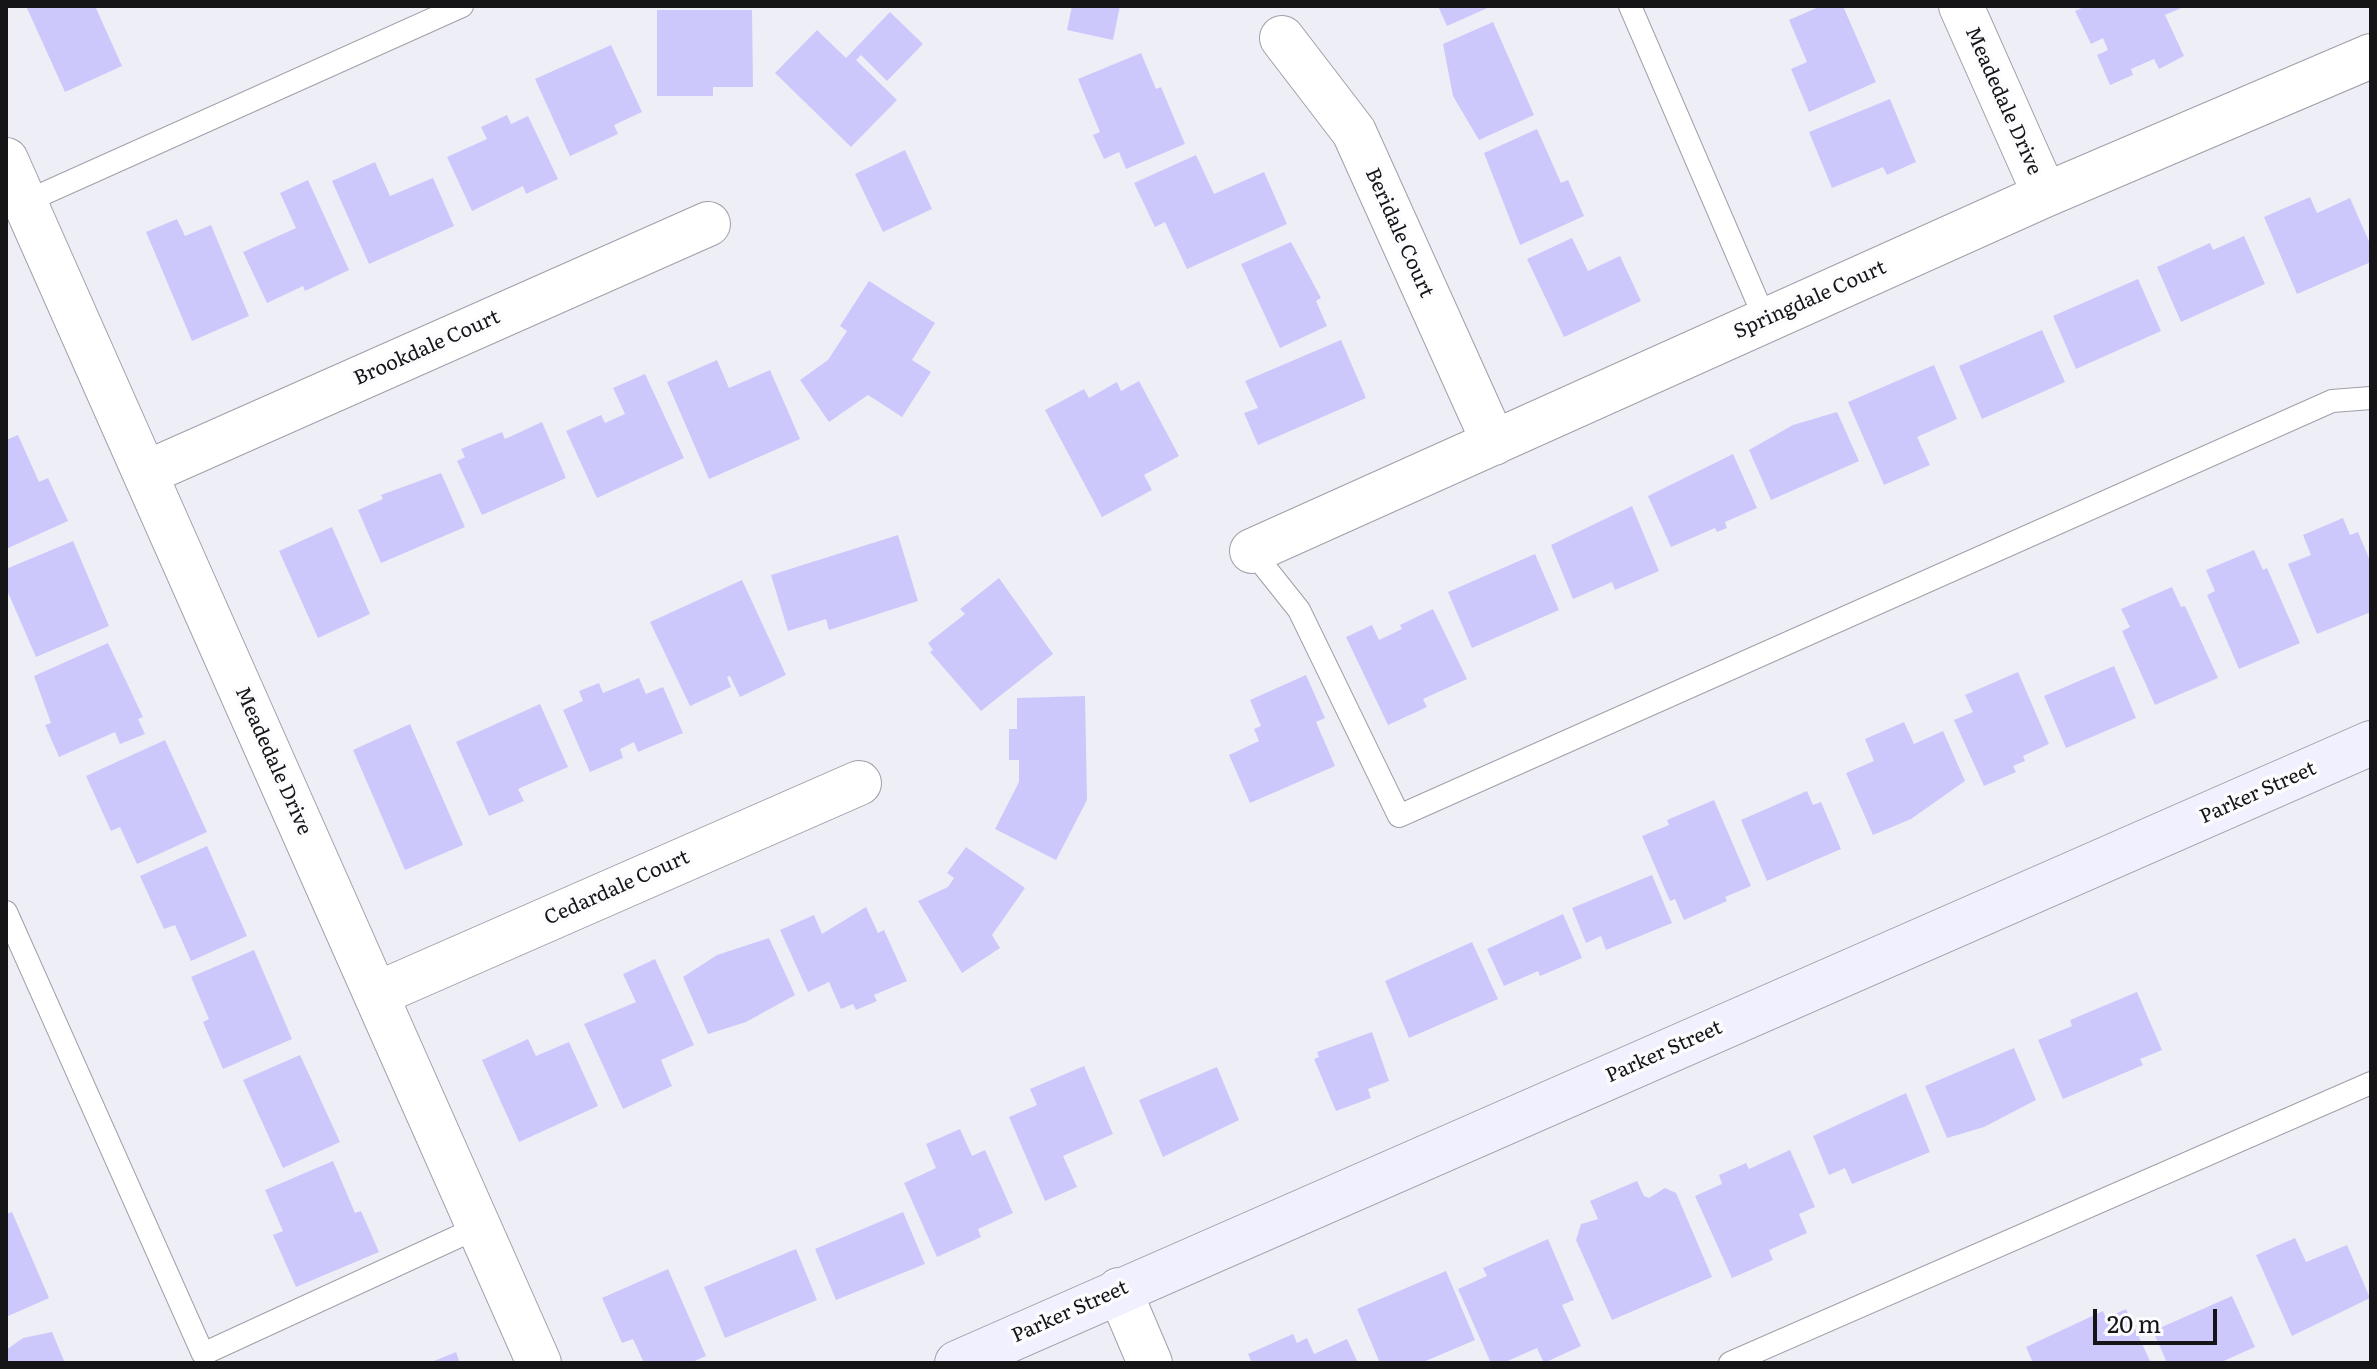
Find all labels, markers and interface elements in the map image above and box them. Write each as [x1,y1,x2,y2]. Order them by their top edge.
street label: Meadedale Drive [1960,23,2046,179]
street label: Beridale Court [1360,165,1438,301]
street label: Springdale Court [1730,256,1890,344]
street label: Brookdale Court [350,305,504,391]
street label: Meadedale Drive [230,683,316,839]
street label: Parker Street [2196,757,2320,829]
street label: Cedardale Court [541,845,693,931]
street label: Parker Street [1602,1016,1726,1088]
street label: Parker Street [1008,1276,1132,1348]
scale bar [2097,1293,2221,1343]
text: 20 m [2107,1305,2161,1340]

